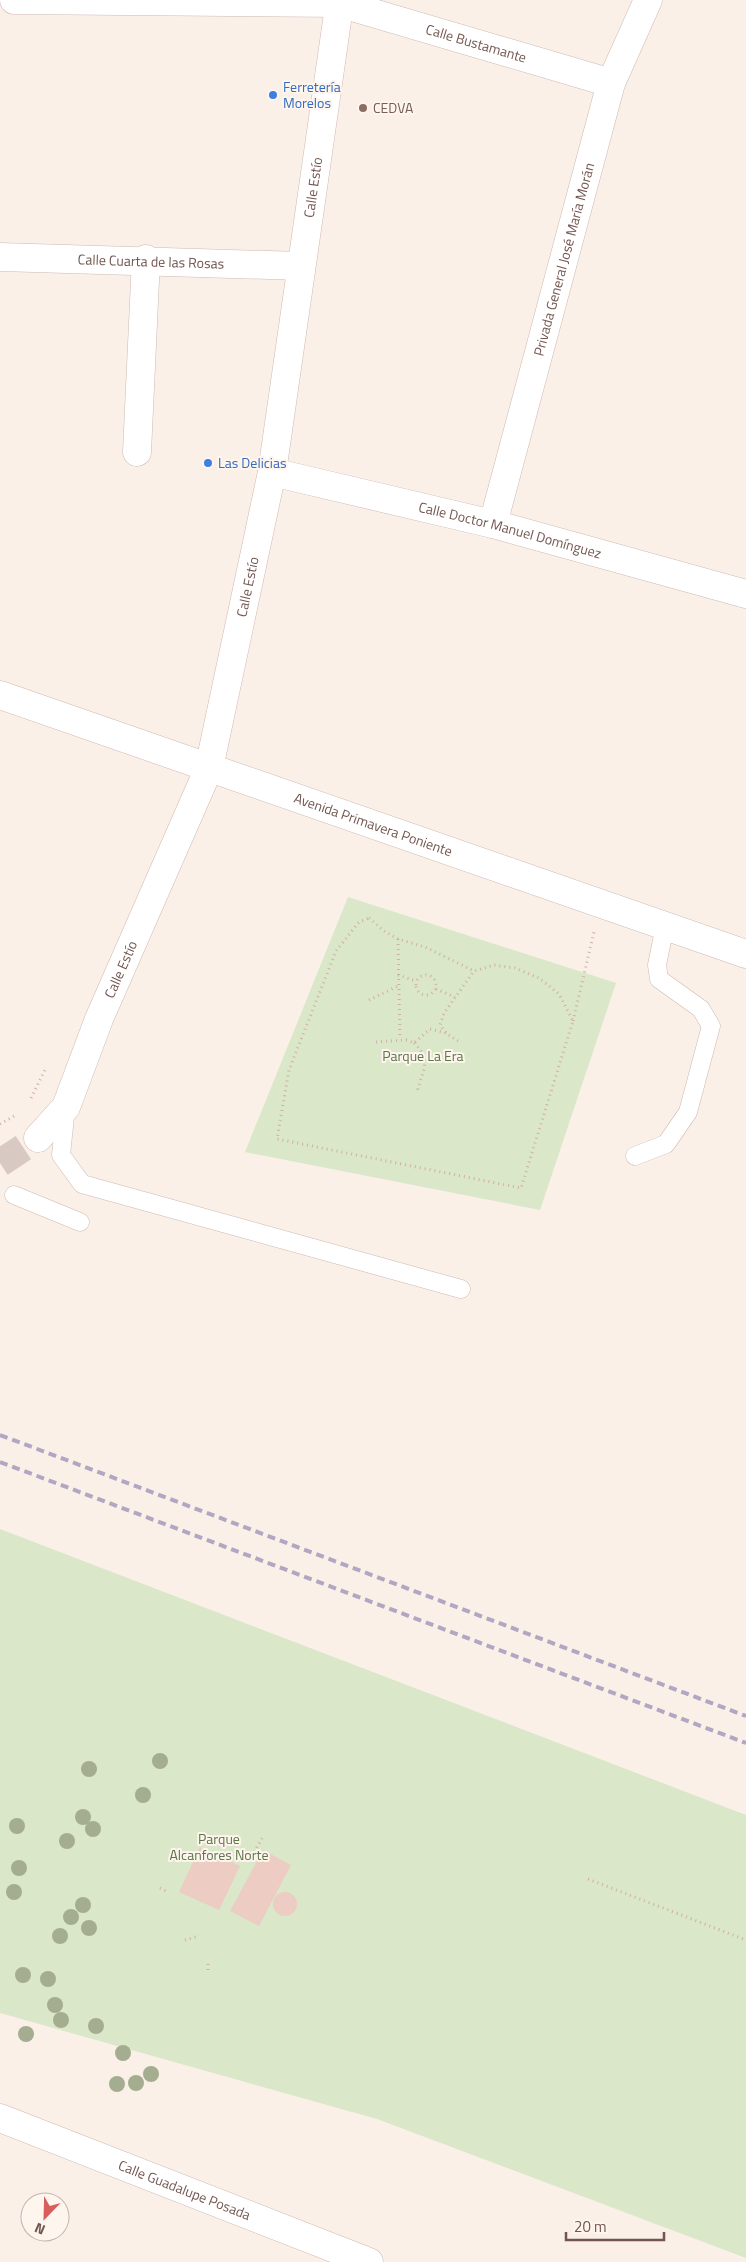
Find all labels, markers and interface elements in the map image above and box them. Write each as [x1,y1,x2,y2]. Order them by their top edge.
street label: Calle Bustamante [423,18,529,68]
place label: Ferretería Morelos [283,76,341,113]
marker: Ferretería Morelos [267,89,279,101]
place label: CEDVA [373,97,414,118]
marker: CEDVA [357,102,369,114]
street label: Calle Estío [298,156,327,219]
street label: Privada General José María Morán [527,160,599,358]
street label: Calle Cuarta de las Rosas [77,248,224,274]
place label: Las Delicias [218,452,286,473]
marker: Las Delicias [202,457,214,469]
street label: Calle Doctor Manuel Domínguez [417,496,604,564]
street label: Calle Estío [230,555,264,619]
street label: Avenida Primavera Poniente [291,787,455,861]
street label: Calle Estío [98,937,142,1001]
park label: Parque La Era [382,1045,464,1066]
park label: Parque Alcanfores Norte [169,1828,269,1865]
street label: Calle Guadalupe Posada [115,2154,254,2225]
north arrow [20,2192,70,2242]
scale bar [566,2210,664,2242]
text: 20 m [574,2215,607,2238]
text: N [31,2218,48,2241]

